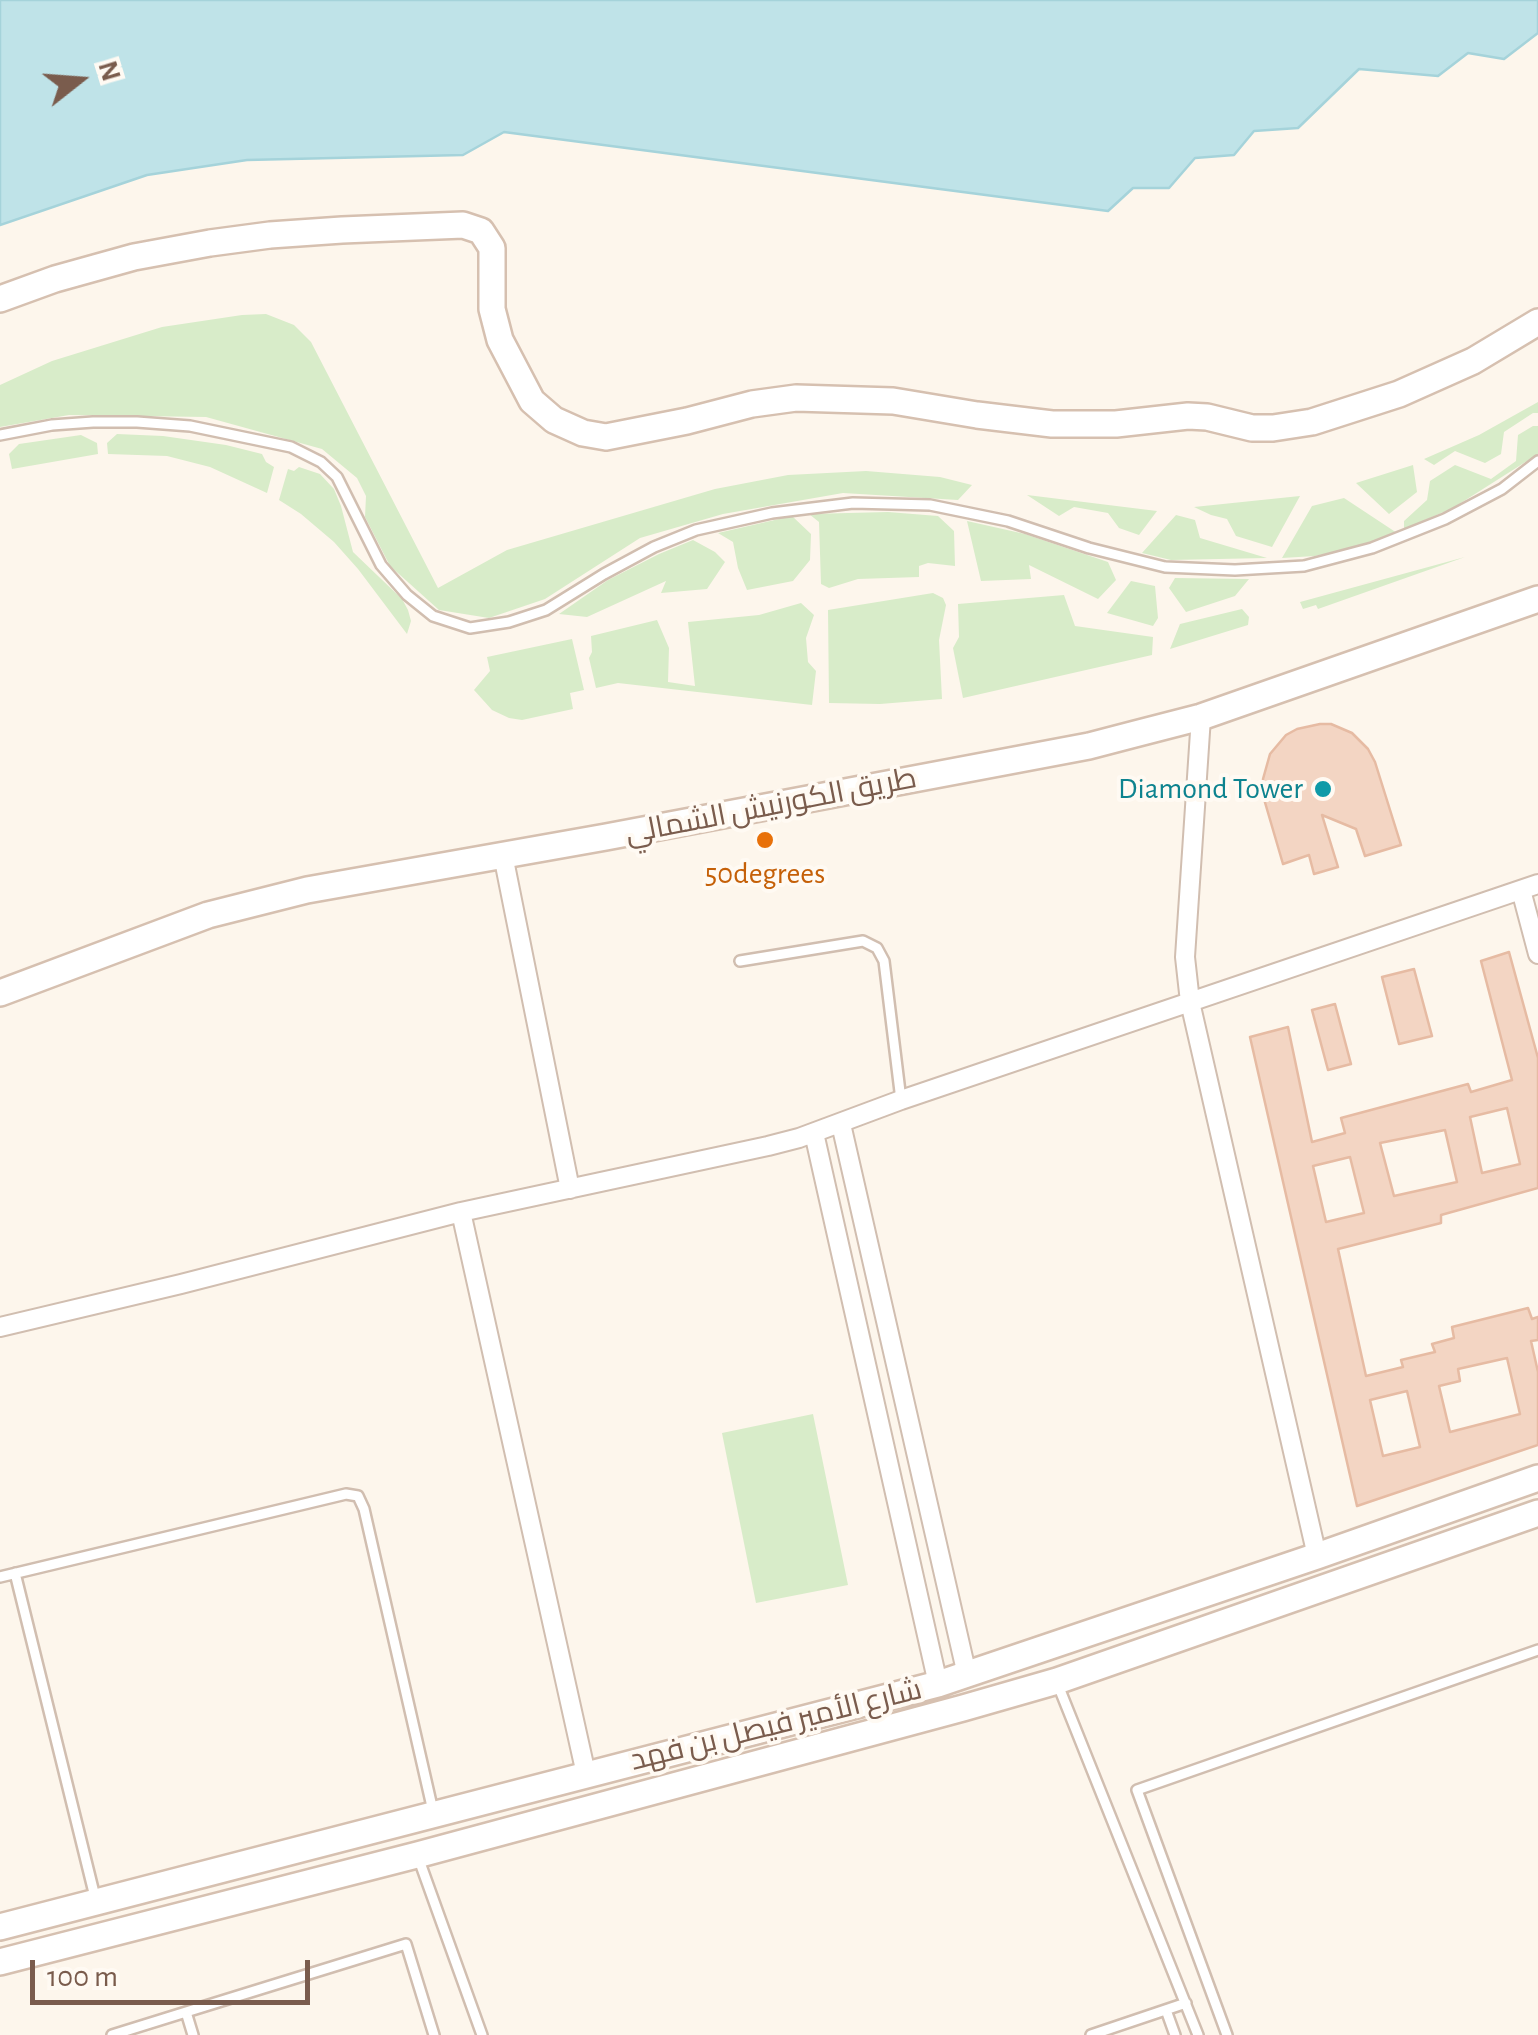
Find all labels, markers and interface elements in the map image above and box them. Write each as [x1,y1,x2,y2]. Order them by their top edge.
north arrow [30,30,130,130]
text: N [92,58,125,85]
street label: طريق الكورنيش الشمالي [622,760,920,852]
place label: Diamond Tower [1118,771,1303,807]
marker: Diamond Tower [1312,778,1334,800]
marker: 50degrees [754,829,776,851]
place label: 50degrees [705,856,825,892]
street label: شارع الأمير فيصل بن فهد [627,1671,925,1779]
scale bar [35,1940,315,2002]
text: 100 m [47,1962,118,1992]

